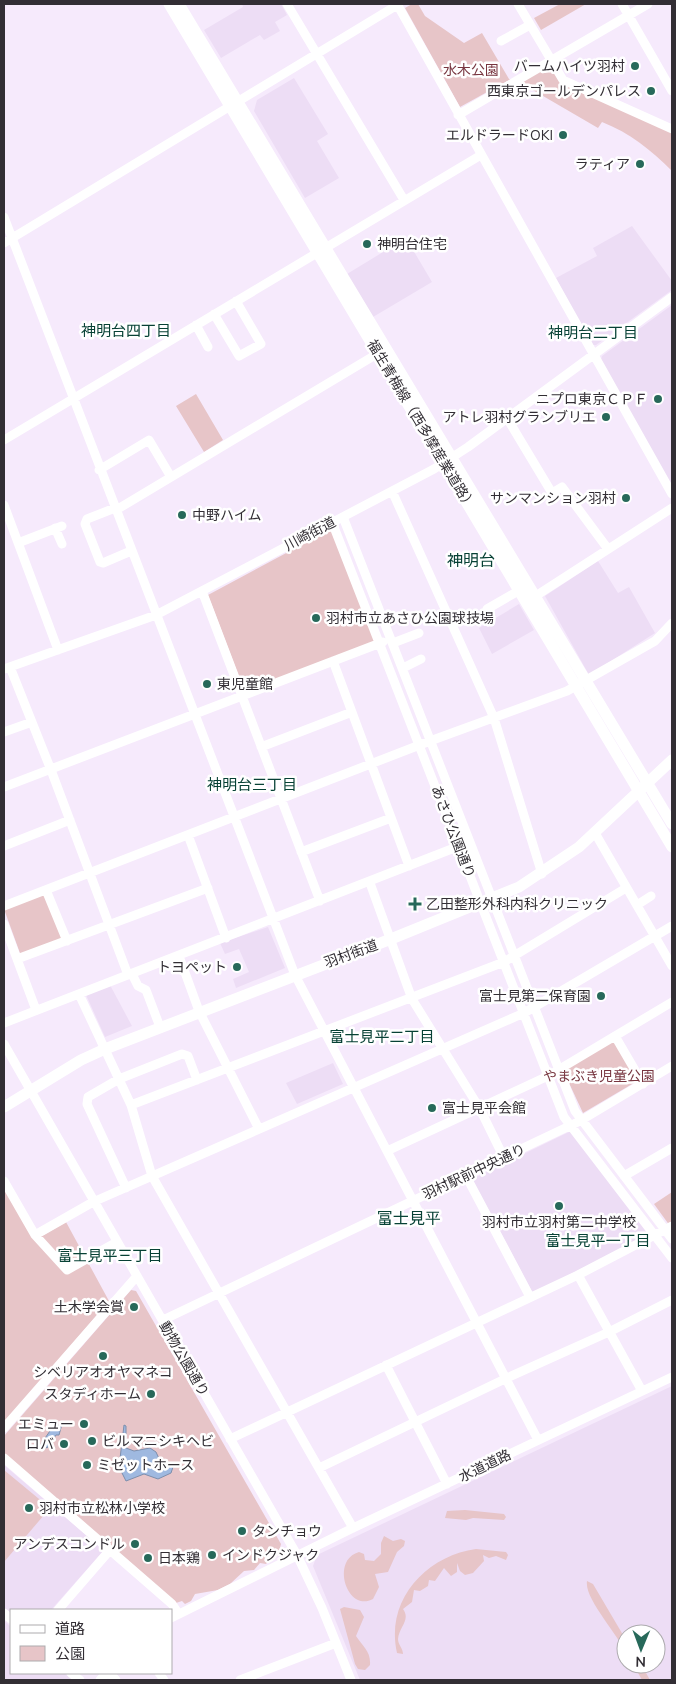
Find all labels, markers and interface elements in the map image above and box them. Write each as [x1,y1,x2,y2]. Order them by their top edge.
place label: バームハイツ羽村 [514,57,625,76]
marker: バームハイツ羽村 [629,60,641,72]
park label: 水木公園 [443,61,499,80]
place label: 西東京ゴールデンパレス [487,82,641,101]
marker: 西東京ゴールデンパレス [645,85,657,97]
place label: エルドラードOKI [446,126,553,145]
marker: エルドラードOKI [557,129,569,141]
place label: ラティア [575,155,630,174]
marker: ラティア [634,158,646,170]
place label: 神明台住宅 [377,235,447,254]
marker: 神明台住宅 [361,238,373,250]
district label: 神明台四丁目 [81,321,171,341]
district label: 神明台二丁目 [548,323,638,343]
street label: 福生青梅線（西多摩産業道路） [362,336,480,514]
place label: ニプロ東京ＣＰＦ [536,390,648,409]
marker: ニプロ東京ＣＰＦ [652,393,664,405]
place label: アトレ羽村グランブリエ [442,408,596,427]
marker: アトレ羽村グランブリエ [600,411,612,423]
place label: サンマンション羽村 [490,489,616,508]
marker: サンマンション羽村 [620,492,632,504]
place label: 中野ハイム [192,506,261,525]
marker: 中野ハイム [176,509,188,521]
street label: 川崎街道 [281,512,339,556]
district label: 神明台 [447,550,495,572]
place label: 羽村市立あさひ公園球技場 [326,609,494,628]
marker: 羽村市立あさひ公園球技場 [310,612,322,624]
place label: 東児童館 [217,675,273,694]
marker: 東児童館 [201,678,213,690]
district label: 神明台三丁目 [207,775,297,795]
street label: あさひ公園通り [427,783,479,881]
place label: 乙田整形外科内科クリニック [426,895,608,914]
marker: 乙田整形外科内科クリニック [408,897,422,911]
street label: 羽村街道 [321,935,381,973]
place label: トヨペット [157,958,227,977]
marker: トヨペット [231,961,243,973]
place label: 富士見第二保育園 [479,987,591,1006]
marker: 富士見第二保育園 [595,990,607,1002]
district label: 富士見平二丁目 [329,1027,435,1047]
park label: やまぶき児童公園 [543,1067,655,1086]
place label: 富士見平会館 [442,1099,526,1118]
marker: 富士見平会館 [426,1102,438,1114]
street label: 羽村駅前中央通り [419,1140,529,1204]
marker: 羽村市立羽村第二中学校 [553,1200,565,1212]
district label: 富士見平 [377,1208,441,1230]
place label: 羽村市立羽村第二中学校 [482,1213,636,1232]
district label: 富士見平一丁目 [545,1231,651,1251]
district label: 富士見平三丁目 [57,1246,163,1266]
place label: 土木学会賞 [54,1298,124,1317]
marker: 土木学会賞 [128,1301,140,1313]
street label: 動物公園通り [155,1318,213,1400]
marker: シベリアオオヤマネコ [97,1350,109,1362]
place label: シベリアオオヤマネコ [33,1363,173,1382]
place label: スタディホーム [44,1385,141,1404]
marker: スタディホーム [145,1388,157,1400]
place label: エミュー [18,1415,74,1434]
marker: エミュー [78,1418,90,1430]
place label: ビルマニシキヘビ [102,1432,214,1451]
place label: ロバ [26,1435,54,1454]
marker: ビルマニシキヘビ [86,1435,98,1447]
marker: ロバ [58,1438,70,1450]
street label: 水道道路 [456,1445,514,1487]
place label: ミゼットホース [97,1456,194,1475]
marker: ミゼットホース [81,1459,93,1471]
place label: 羽村市立松林小学校 [39,1499,165,1518]
marker: 羽村市立松林小学校 [23,1502,35,1514]
place label: タンチョウ [252,1522,322,1541]
marker: タンチョウ [236,1525,248,1537]
place label: アンデスコンドル [14,1535,125,1554]
marker: アンデスコンドル [129,1538,141,1550]
place label: インドクジャク [222,1546,319,1565]
place label: 日本鶏 [158,1549,200,1568]
marker: インドクジャク [206,1549,218,1561]
marker: 日本鶏 [142,1552,154,1564]
legend [10,1609,172,1674]
text: 道路 [55,1619,85,1639]
north arrow [616,1624,666,1674]
text: 公園 [55,1644,85,1664]
text: N [635,1652,646,1671]

